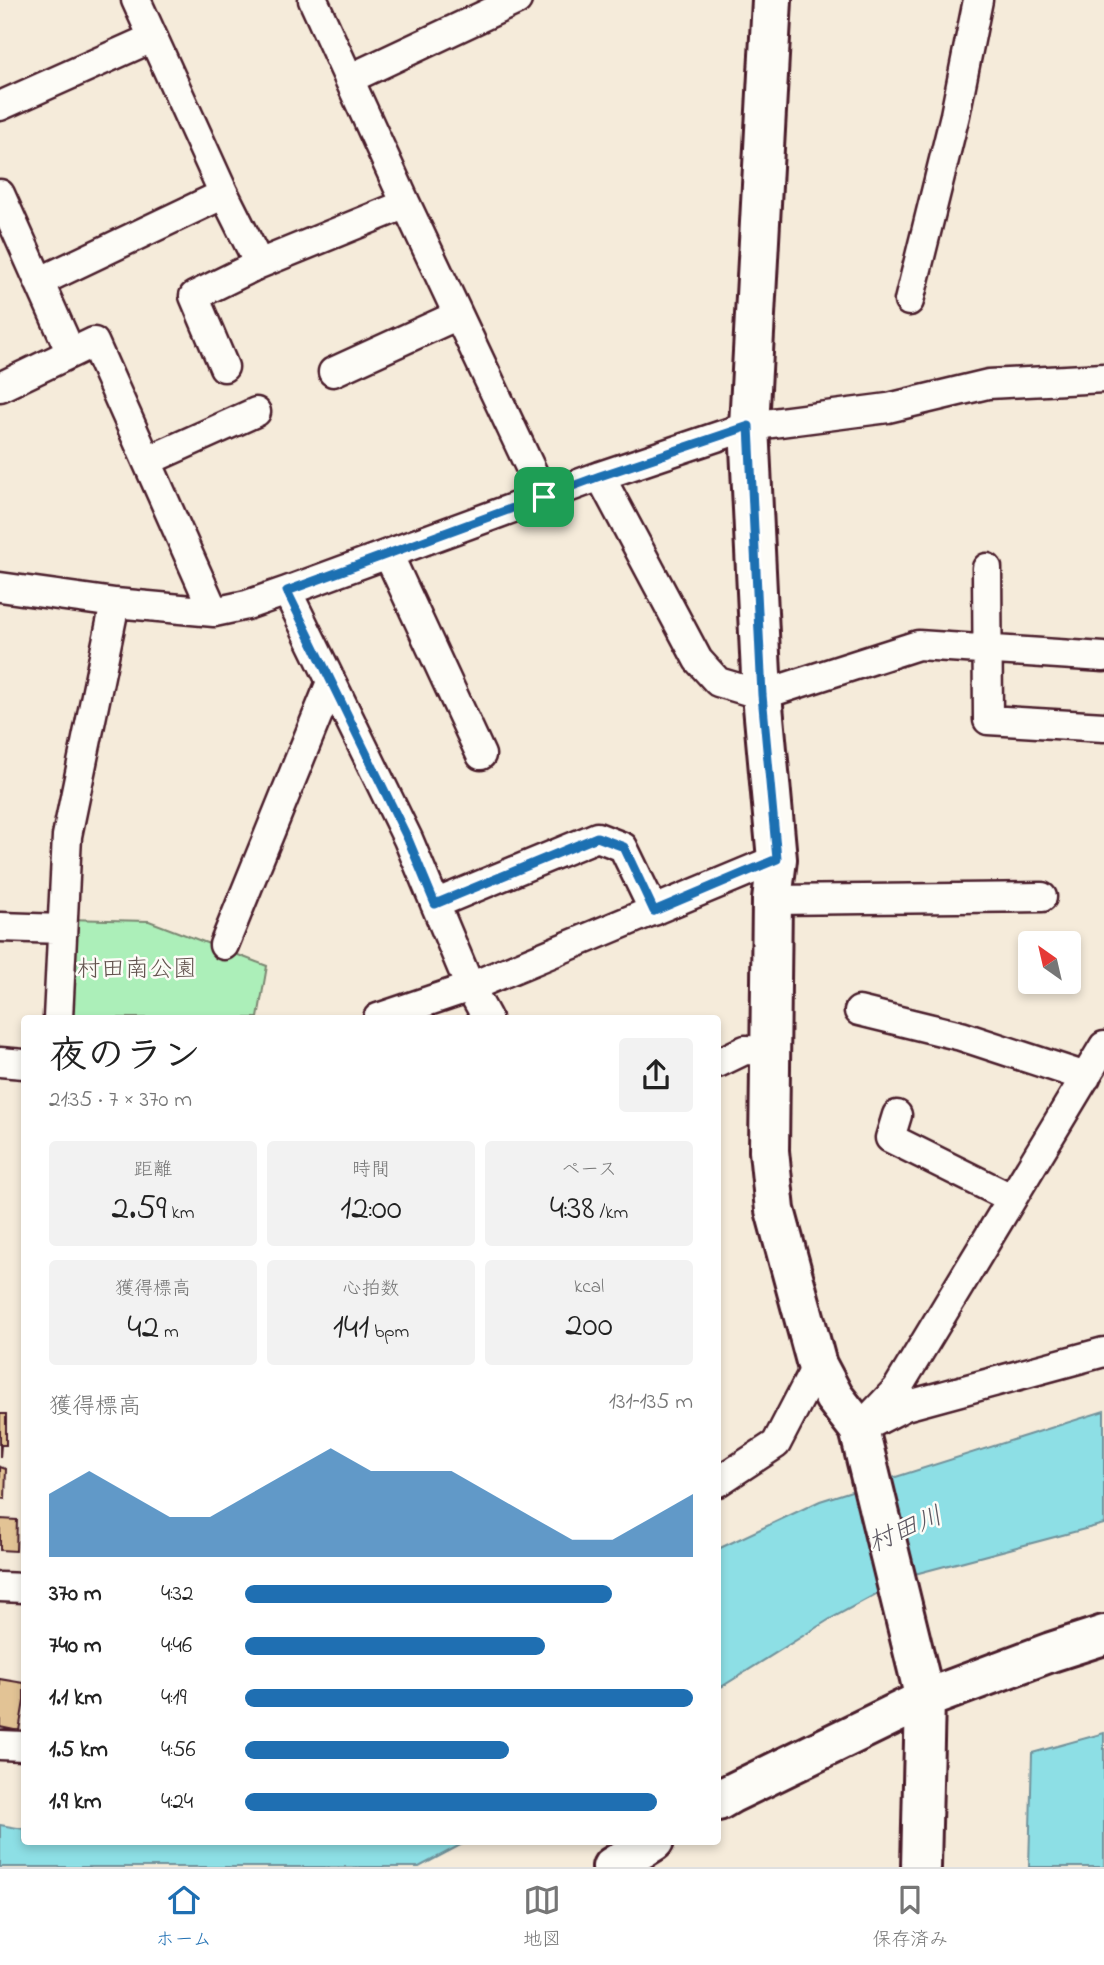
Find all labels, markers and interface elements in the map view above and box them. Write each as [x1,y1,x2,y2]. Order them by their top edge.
pin [514,467,574,527]
icon: arrive [525,478,563,516]
north arrow [1018,931,1082,994]
map controls [1018,931,1081,994]
park label: 村田南公園 [77,953,197,988]
text: 夜のラン [49,1030,201,1086]
button: share [619,1038,693,1112]
text: 21:35 · 7 × 370 m [49,1084,192,1117]
text: 距離 [134,1157,172,1184]
text: 時間 [352,1157,390,1184]
text: ペース [561,1157,617,1184]
text: 2.59 [112,1184,167,1235]
text: 12:00 [340,1184,402,1235]
text: 4:38 [550,1184,595,1235]
text: km [167,1200,194,1227]
text: /km [595,1200,628,1227]
text: kcal [574,1274,604,1301]
text: 獲得標高 [115,1276,191,1303]
text: 心拍数 [342,1276,400,1303]
text: 200 [565,1301,613,1352]
text: 42 [127,1303,159,1354]
text: 141 [333,1303,369,1354]
text: m [159,1319,179,1346]
text: bpm [369,1319,409,1346]
text: 131–135 m [609,1386,693,1419]
text: 獲得標高 [49,1391,141,1424]
water label: 村田川 [863,1498,949,1564]
text: 370 m [49,1578,102,1611]
text: 4:32 [161,1578,193,1611]
text: 740 m [49,1630,102,1663]
text: 4:46 [161,1630,192,1663]
text: 1.1 km [49,1682,102,1715]
text: 4:19 [161,1682,187,1715]
text: 1.5 km [49,1734,108,1767]
text: 4:56 [161,1734,196,1767]
text: 1.9 km [49,1786,102,1819]
text: 4:24 [161,1786,193,1819]
tab: ホーム [156,1881,212,1954]
tab: 地図 [523,1881,561,1954]
tab: 保存済み [872,1881,948,1954]

